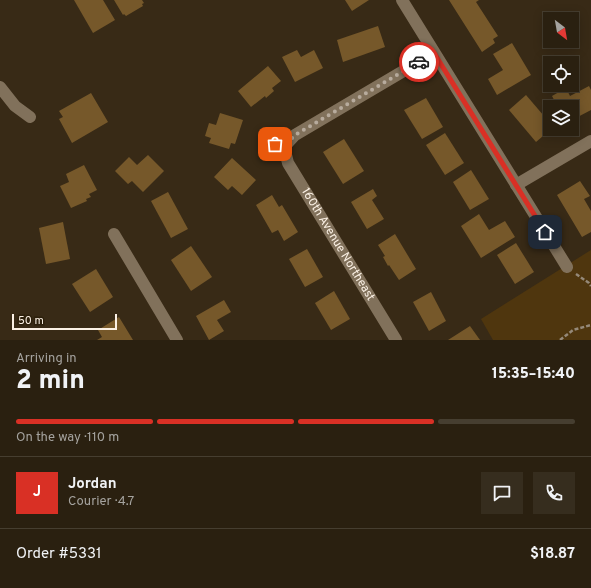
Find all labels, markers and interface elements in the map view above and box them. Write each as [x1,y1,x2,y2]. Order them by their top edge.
north arrow [543,12,579,48]
map controls [543,12,579,136]
courier [399,42,439,82]
icon: car [408,51,430,73]
button: locate [543,56,579,92]
button: layers [543,100,579,136]
pin [258,127,292,161]
icon: bag [264,133,286,155]
street label: 160th Avenue Northeast [297,185,378,304]
pin [528,215,562,249]
icon: home [534,221,556,243]
scale bar [12,312,117,331]
text: 50 m [18,314,44,328]
text: Arriving in [16,351,77,367]
text: 2 min [16,365,85,398]
text: 15:35–15:40 [492,365,575,384]
text: On the way · 110 m [16,430,119,446]
button: chat [481,472,523,514]
button: phone [533,472,575,514]
text: Jordan [68,475,117,494]
text: J [33,483,41,502]
text: Courier · 4.7 [68,494,134,510]
text: Order #5331 [16,545,102,564]
text: $18.87 [530,545,575,564]

